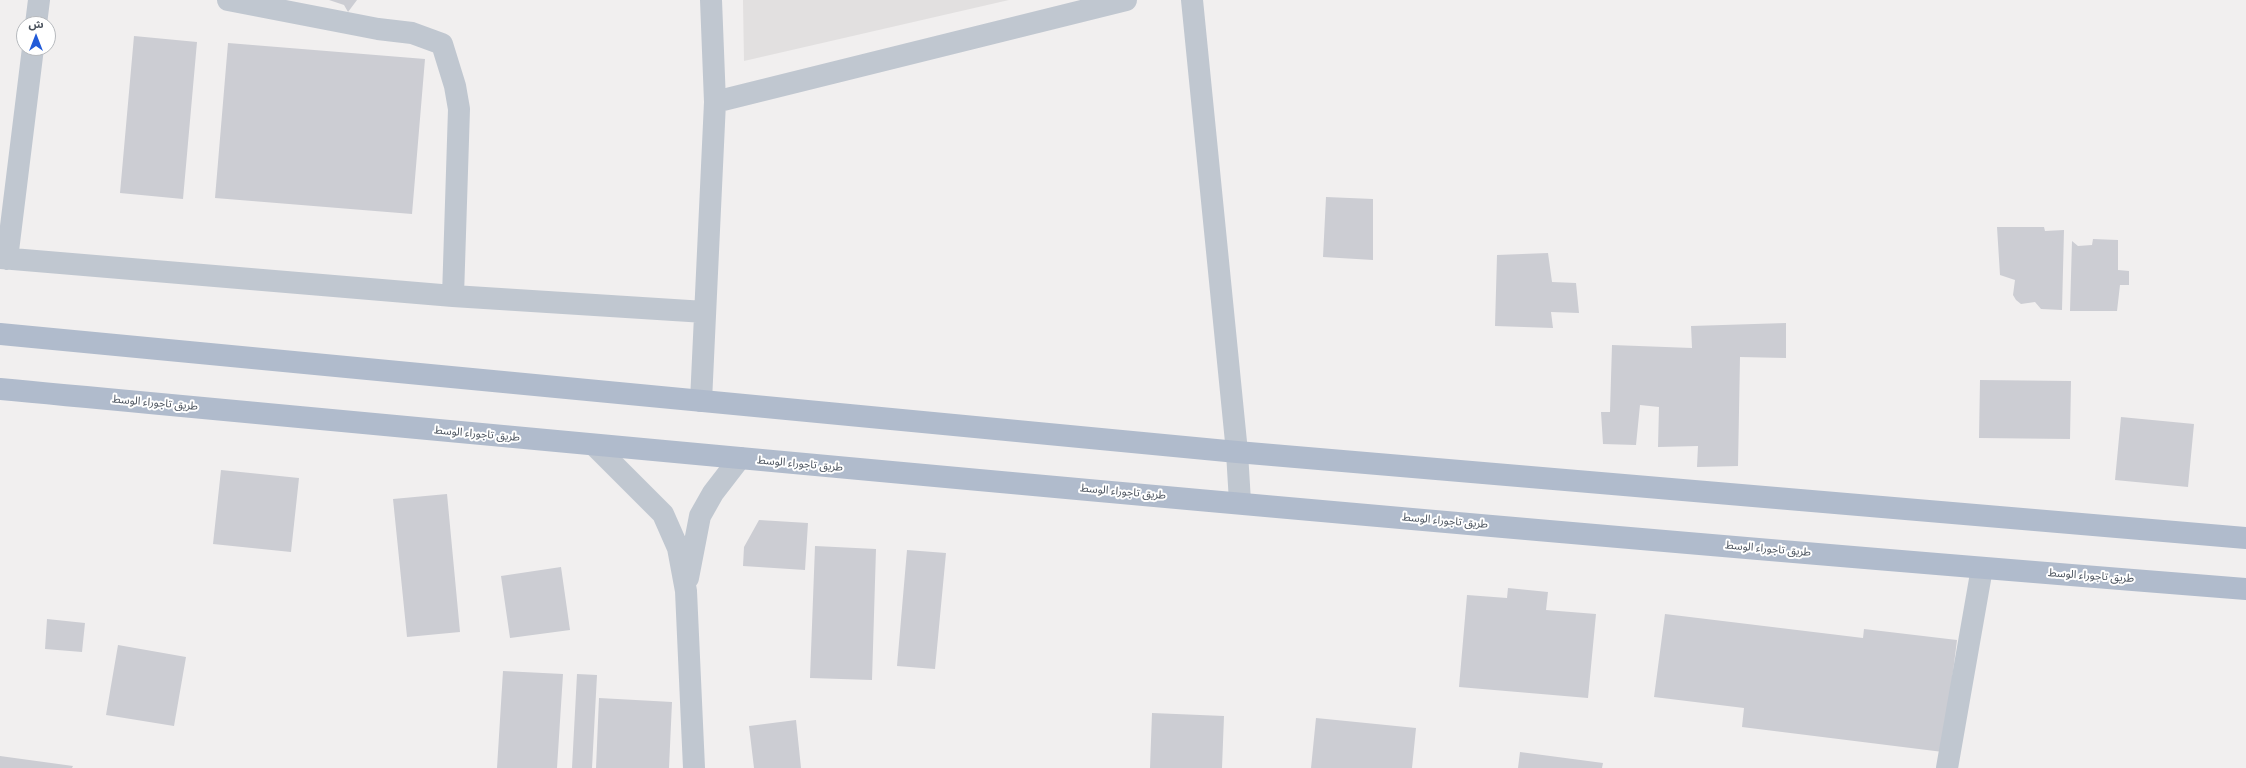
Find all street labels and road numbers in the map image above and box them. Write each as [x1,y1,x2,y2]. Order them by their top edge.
street label: طريق تاجوراء الوسط [111,393,199,413]
street label: طريق تاجوراء الوسط [433,424,521,444]
street label: طريق تاجوراء الوسط [756,454,844,474]
street label: طريق تاجوراء الوسط [1079,482,1167,502]
street label: طريق تاجوراء الوسط [1401,511,1489,531]
street label: طريق تاجوراء الوسط [1724,539,1812,559]
street label: طريق تاجوراء الوسط [2047,566,2135,586]

